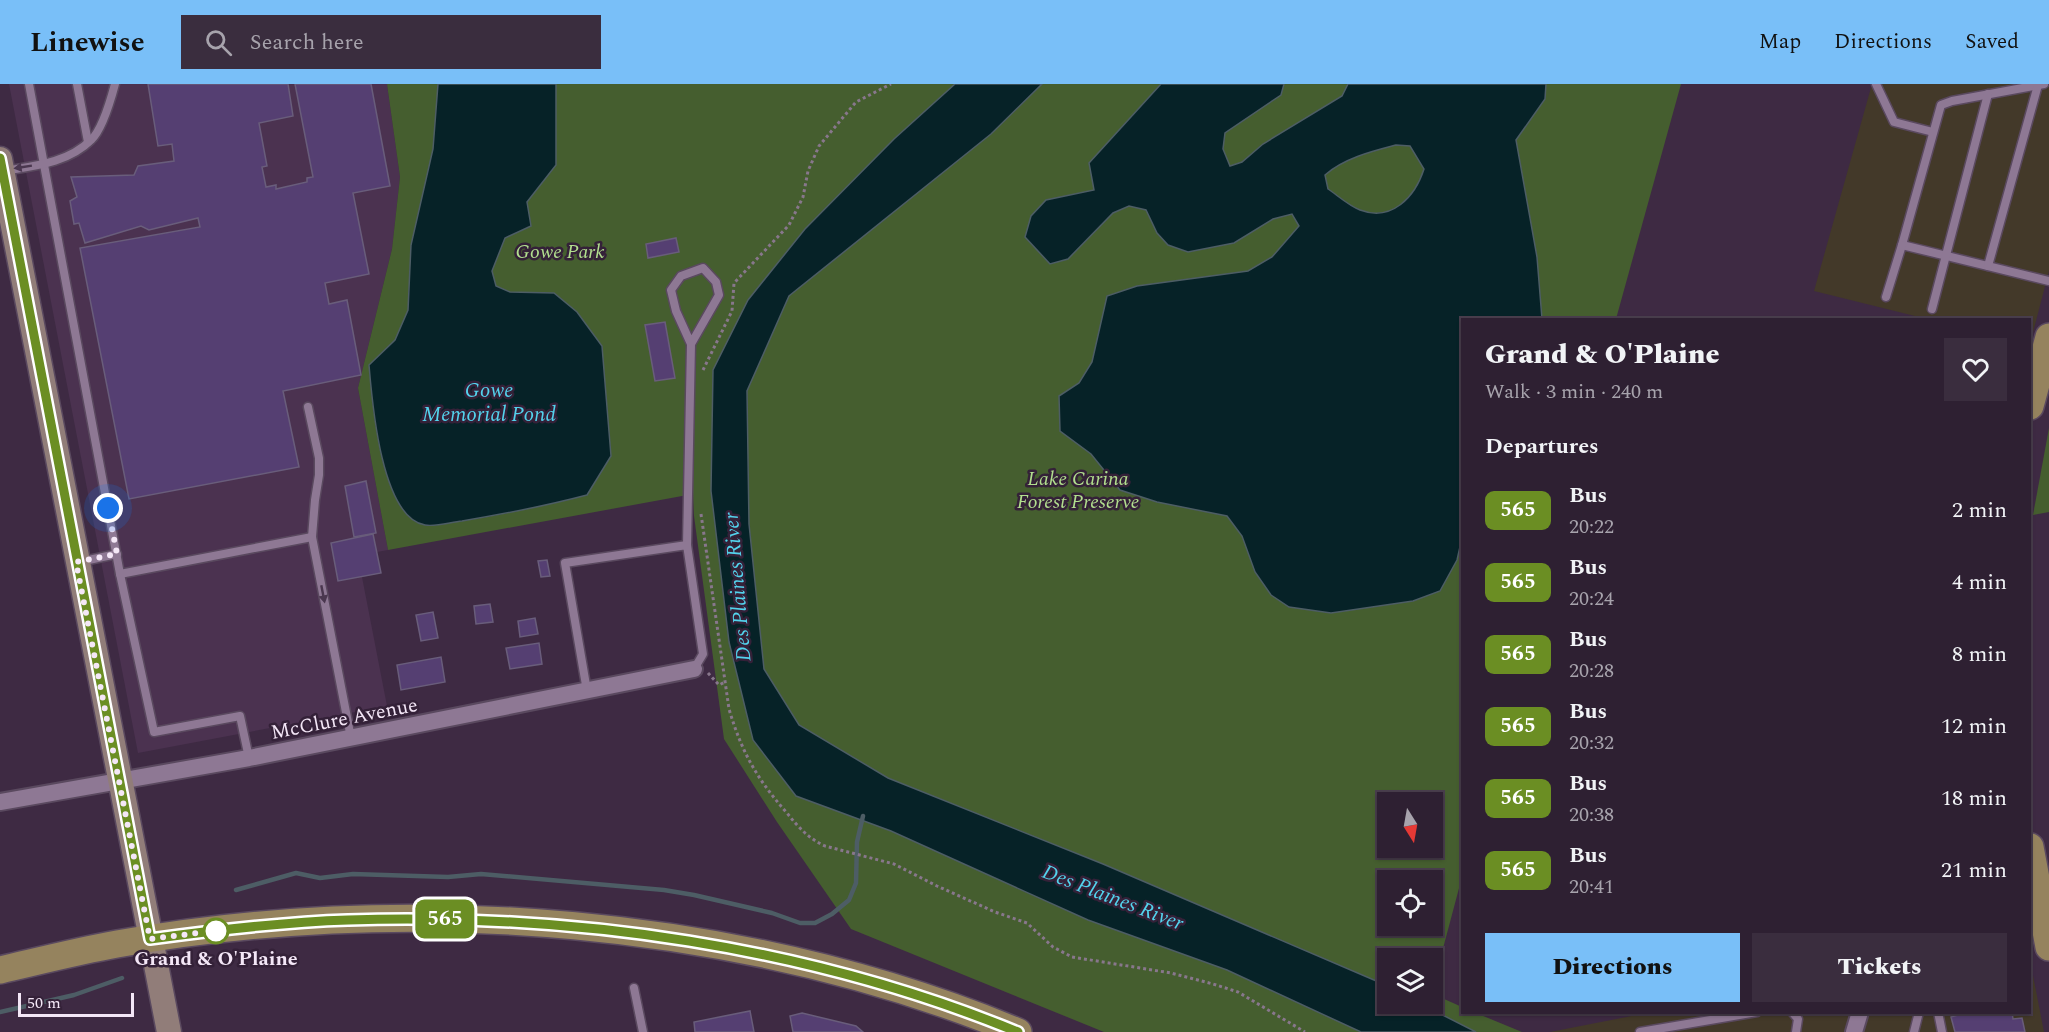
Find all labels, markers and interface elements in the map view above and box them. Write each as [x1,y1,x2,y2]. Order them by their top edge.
search box [181,15,601,69]
text: Linewise [30,21,145,64]
icon: search [202,26,235,59]
text: Search here [250,26,364,59]
text: Map [1759,26,1801,58]
text: Directions [1834,26,1932,58]
text: Saved [1965,26,2019,58]
one-way arrow [13,163,32,172]
park label: Gowe Park [515,237,605,267]
text: Grand & O'Plaine [1485,333,1720,376]
button: heart [1944,338,2007,401]
water label: Gowe Memorial Pond [422,375,556,431]
text: Walk · 3 min · 240 m [1485,377,1663,407]
text: Departures [1485,430,1599,463]
park label: Lake Carina Forest Preserve [1017,464,1139,517]
text: Bus [1569,479,1607,512]
your location [93,493,123,523]
text: 565 [1500,494,1536,526]
text: 2 min [1952,494,2007,527]
water label: Des Plaines River [715,510,760,663]
text: 20:22 [1569,512,1614,542]
text: Bus [1569,551,1607,584]
text: 565 [1500,566,1536,598]
text: 4 min [1952,566,2007,599]
text: 20:24 [1569,584,1614,614]
one-way arrow [319,585,328,604]
text: Bus [1569,623,1607,656]
text: 565 [1500,638,1536,670]
text: 8 min [1952,638,2007,671]
text: 20:28 [1569,656,1614,686]
street label: McClure Avenue [268,690,420,748]
text: Bus [1569,695,1607,728]
text: 565 [1500,710,1536,742]
text: 12 min [1941,710,2007,743]
text: 20:32 [1569,728,1614,758]
text: Bus [1569,767,1607,800]
text: 565 [1500,782,1536,814]
text: 18 min [1941,782,2007,815]
north arrow [1377,792,1443,858]
map controls [1377,792,1443,1014]
text: 20:38 [1569,800,1614,830]
text: Bus [1569,839,1607,872]
text: 565 [1500,854,1536,886]
text: 21 min [1941,854,2007,887]
water label: Des Plaines River [1037,856,1189,940]
button: locate [1377,870,1443,936]
text: 20:41 [1569,872,1614,902]
line badge: 565 [410,900,480,938]
text: 565 [427,903,463,935]
marker: Grand & O'Plaine [203,918,229,944]
button: Directions [1485,933,1740,1002]
button: Tickets [1752,933,2007,1002]
place label: Grand & O'Plaine [134,944,298,974]
button: layers [1377,948,1443,1014]
scale bar [18,990,134,1018]
text: 50 m [27,991,61,1015]

